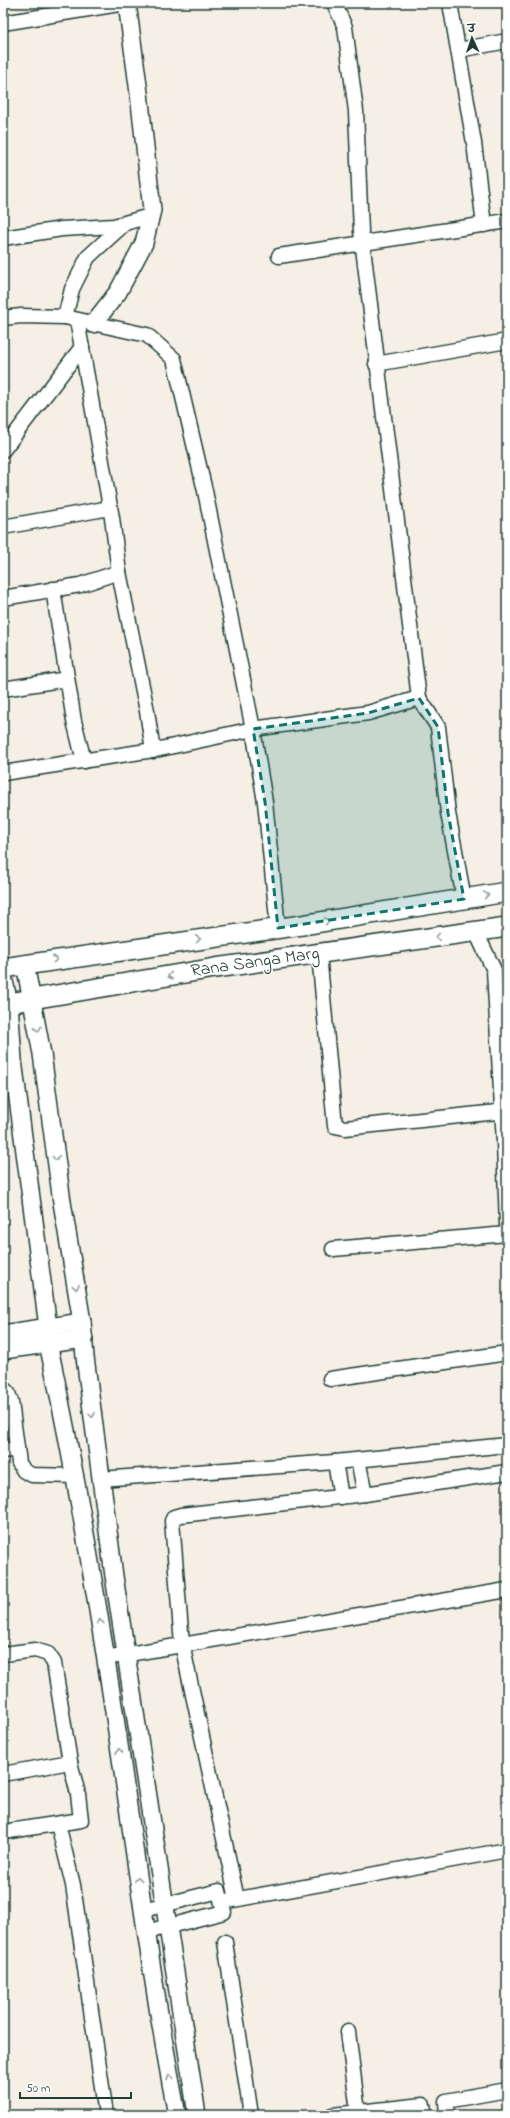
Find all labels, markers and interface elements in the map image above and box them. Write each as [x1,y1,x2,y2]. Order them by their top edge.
north arrow [452,18,492,58]
text: उ [466,21,477,37]
one-way arrow [482,891,489,900]
one-way arrow [324,917,330,926]
one-way arrow [434,932,441,941]
one-way arrow [195,935,201,944]
street label: Rana Sanga Marg [189,941,321,986]
one-way arrow [52,955,58,964]
one-way arrow [167,971,173,980]
one-way arrow [33,1026,42,1033]
one-way arrow [51,1155,60,1161]
one-way arrow [71,1283,80,1290]
one-way arrow [87,1412,96,1419]
one-way arrow [96,1619,105,1625]
one-way arrow [115,1748,124,1754]
one-way arrow [134,1876,143,1882]
scale bar [20,2074,131,2100]
one-way arrow [166,2074,174,2080]
text: 50 m [26,2080,50,2098]

